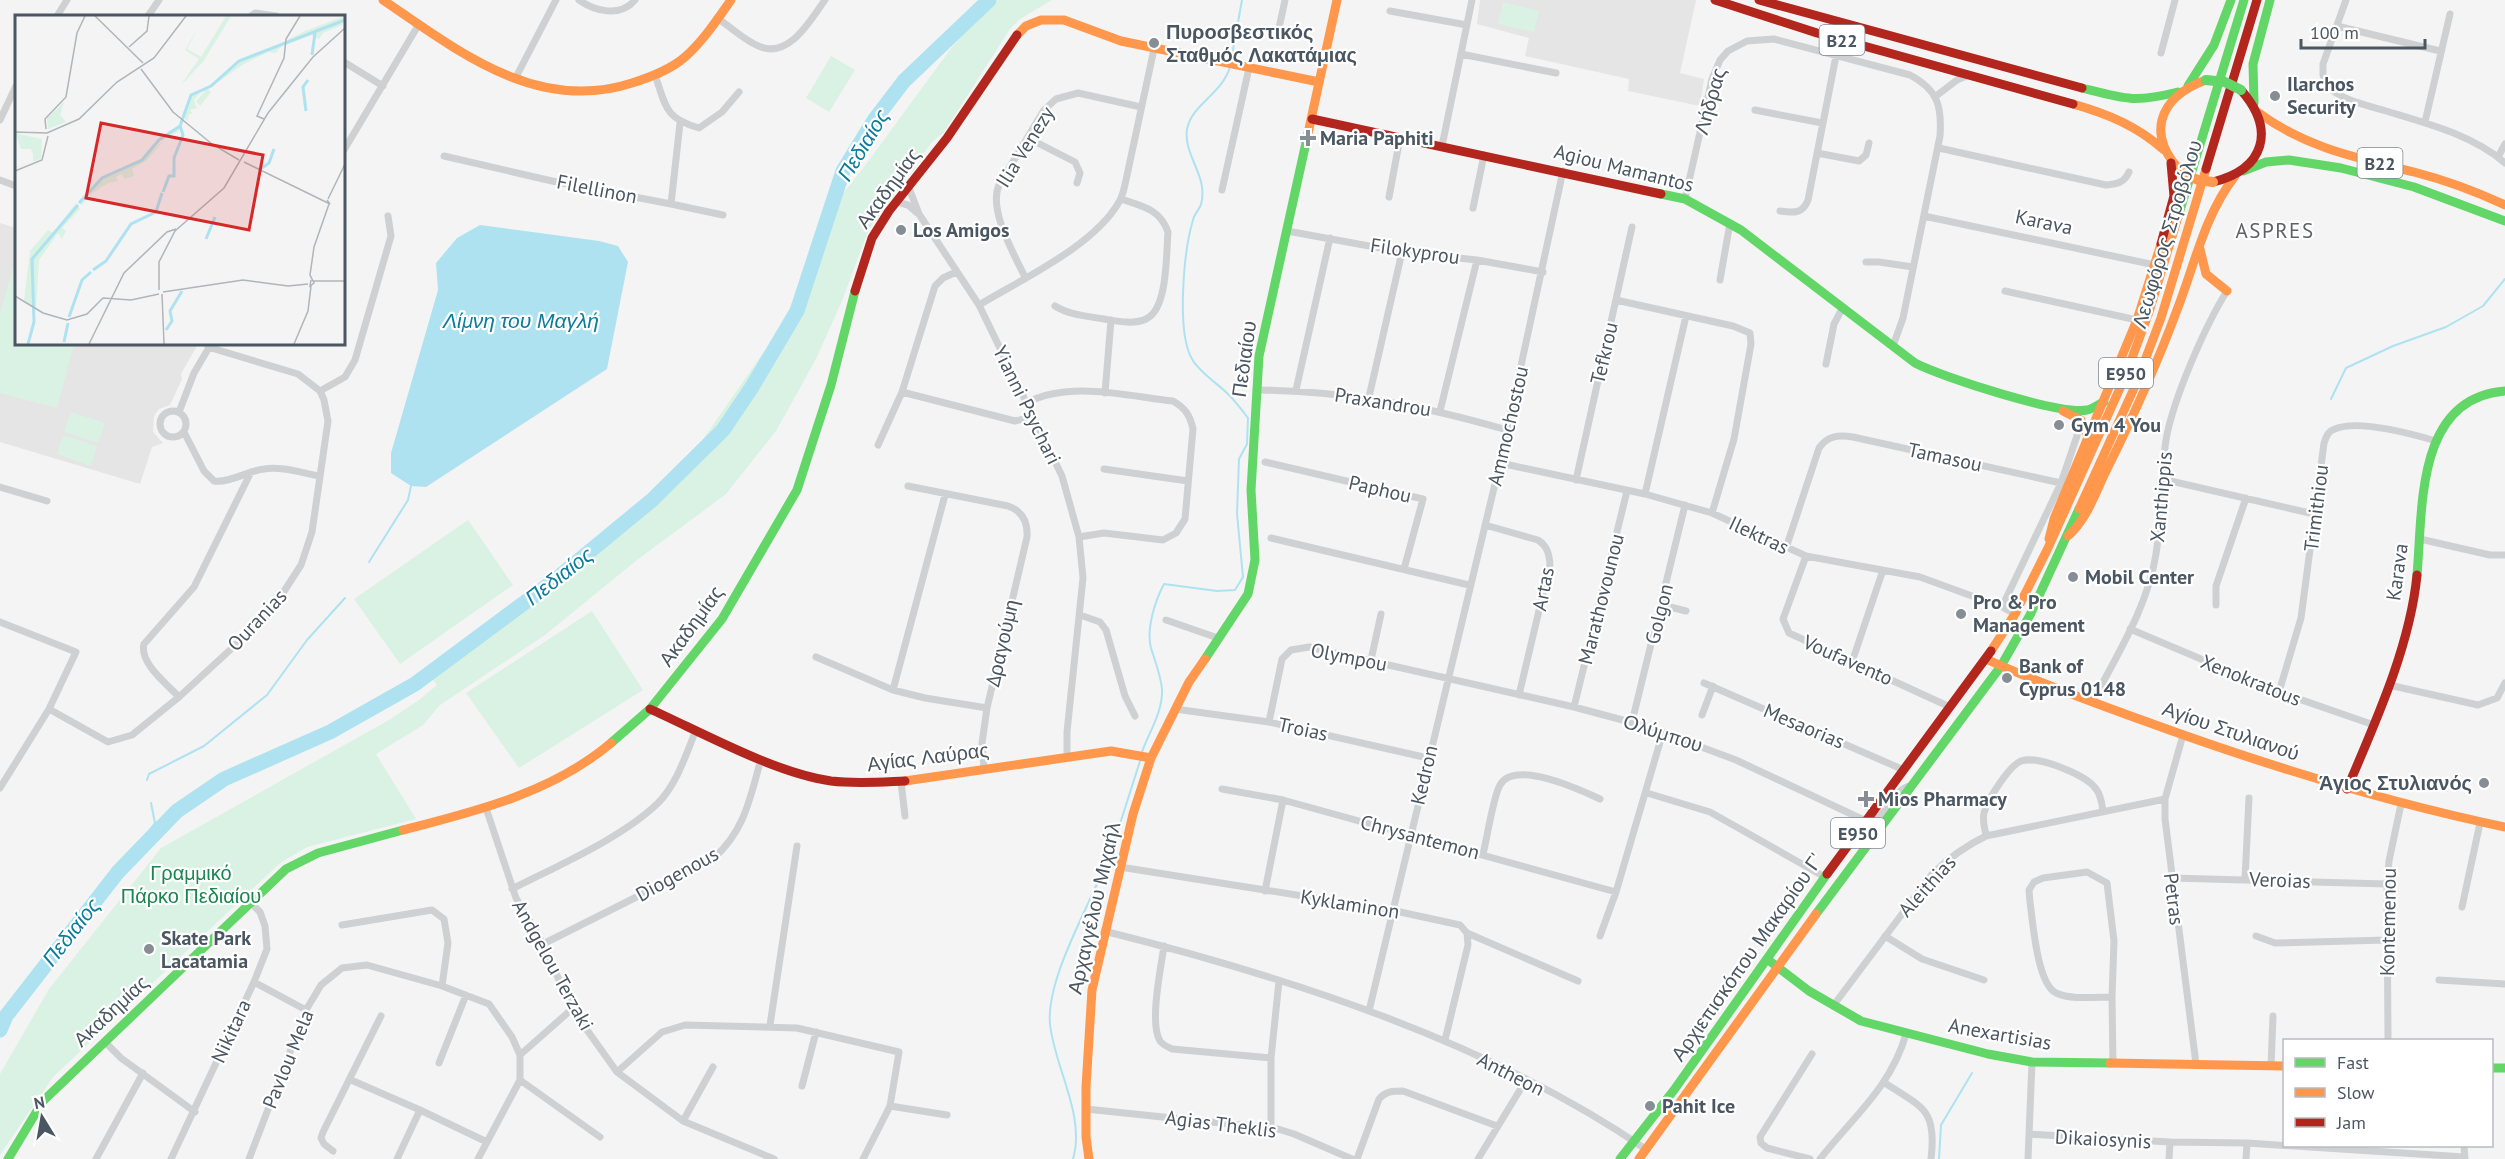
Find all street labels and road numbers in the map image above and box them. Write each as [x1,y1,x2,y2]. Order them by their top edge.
road number: B22 [1820,25,1864,55]
street label: Λήδρας [1688,64,1732,137]
street label: Ilia Venezy [990,101,1060,192]
street label: Λεωφόρος Στροβόλου [2126,137,2208,331]
street label: Agiou Mamantos [1552,138,1696,198]
street label: Ακαδημίας [850,142,926,234]
road number: B22 [2358,148,2402,178]
street label: Filellinon [555,168,639,210]
street label: Karava [2013,203,2075,241]
street label: Filokyprou [1369,232,1461,270]
street label: Πεδιαίου [1226,319,1262,399]
street label: Tefkrou [1584,319,1624,387]
street label: Yianni Psychari [987,341,1067,469]
road number: E950 [2099,358,2153,388]
street label: Ammochostou [1482,364,1534,488]
street label: Praxandrou [1333,382,1433,422]
street label: Tamasou [1906,436,1984,478]
street label: Xanthippis [2144,450,2178,544]
street label: Trimithiou [2298,463,2334,553]
street label: Paphou [1346,469,1414,509]
street label: Ilektras [1725,510,1793,560]
street label: Marathovounou [1572,531,1630,667]
street label: Karava [2380,542,2414,602]
street label: Artas [1526,565,1560,613]
street label: Ακαδημίας [653,580,729,672]
street label: Golgon [1639,581,1679,647]
street label: Ouranias [222,583,292,657]
street label: Δραγούμη [979,597,1025,689]
street label: Voufavento [1798,628,1897,691]
street label: Olympou [1309,637,1389,677]
street label: Xenokratous [2197,648,2305,712]
street label: Αγίου Στυλιανού [2159,695,2303,767]
street label: Mesaorias [1760,697,1848,755]
street label: Ολύμπου [1620,708,1706,758]
street label: Troias [1276,711,1330,747]
street label: Αγίας Λαύρας [866,737,991,777]
street label: Kedron [1405,743,1443,807]
street label: Chrysantemon [1358,809,1482,865]
road number: E950 [1831,818,1885,848]
street label: Αρχαγγέλου Μιχαήλ [1062,819,1126,997]
street label: Diogenous [631,841,723,907]
street label: Αρχιεπισκόπου Μακαρίου Γ' [1665,848,1829,1066]
street label: Aleithias [1892,850,1962,922]
street label: Veroias [2248,866,2311,894]
street label: Kontemenou [2374,868,2402,976]
street label: Petras [2158,871,2190,927]
street label: Kyklaminon [1299,883,1401,925]
street label: Andgelou Terzaki [506,895,600,1035]
street label: Ακαδημίας [68,969,154,1052]
street label: Nikitara [205,995,257,1067]
street label: Pavlou Mela [256,1006,320,1112]
street label: Anexartisias [1946,1012,2054,1056]
street label: Antheon [1473,1046,1549,1102]
street label: Agias Theklis [1164,1104,1278,1144]
street label: Dikaiosynis [2054,1123,2152,1155]

